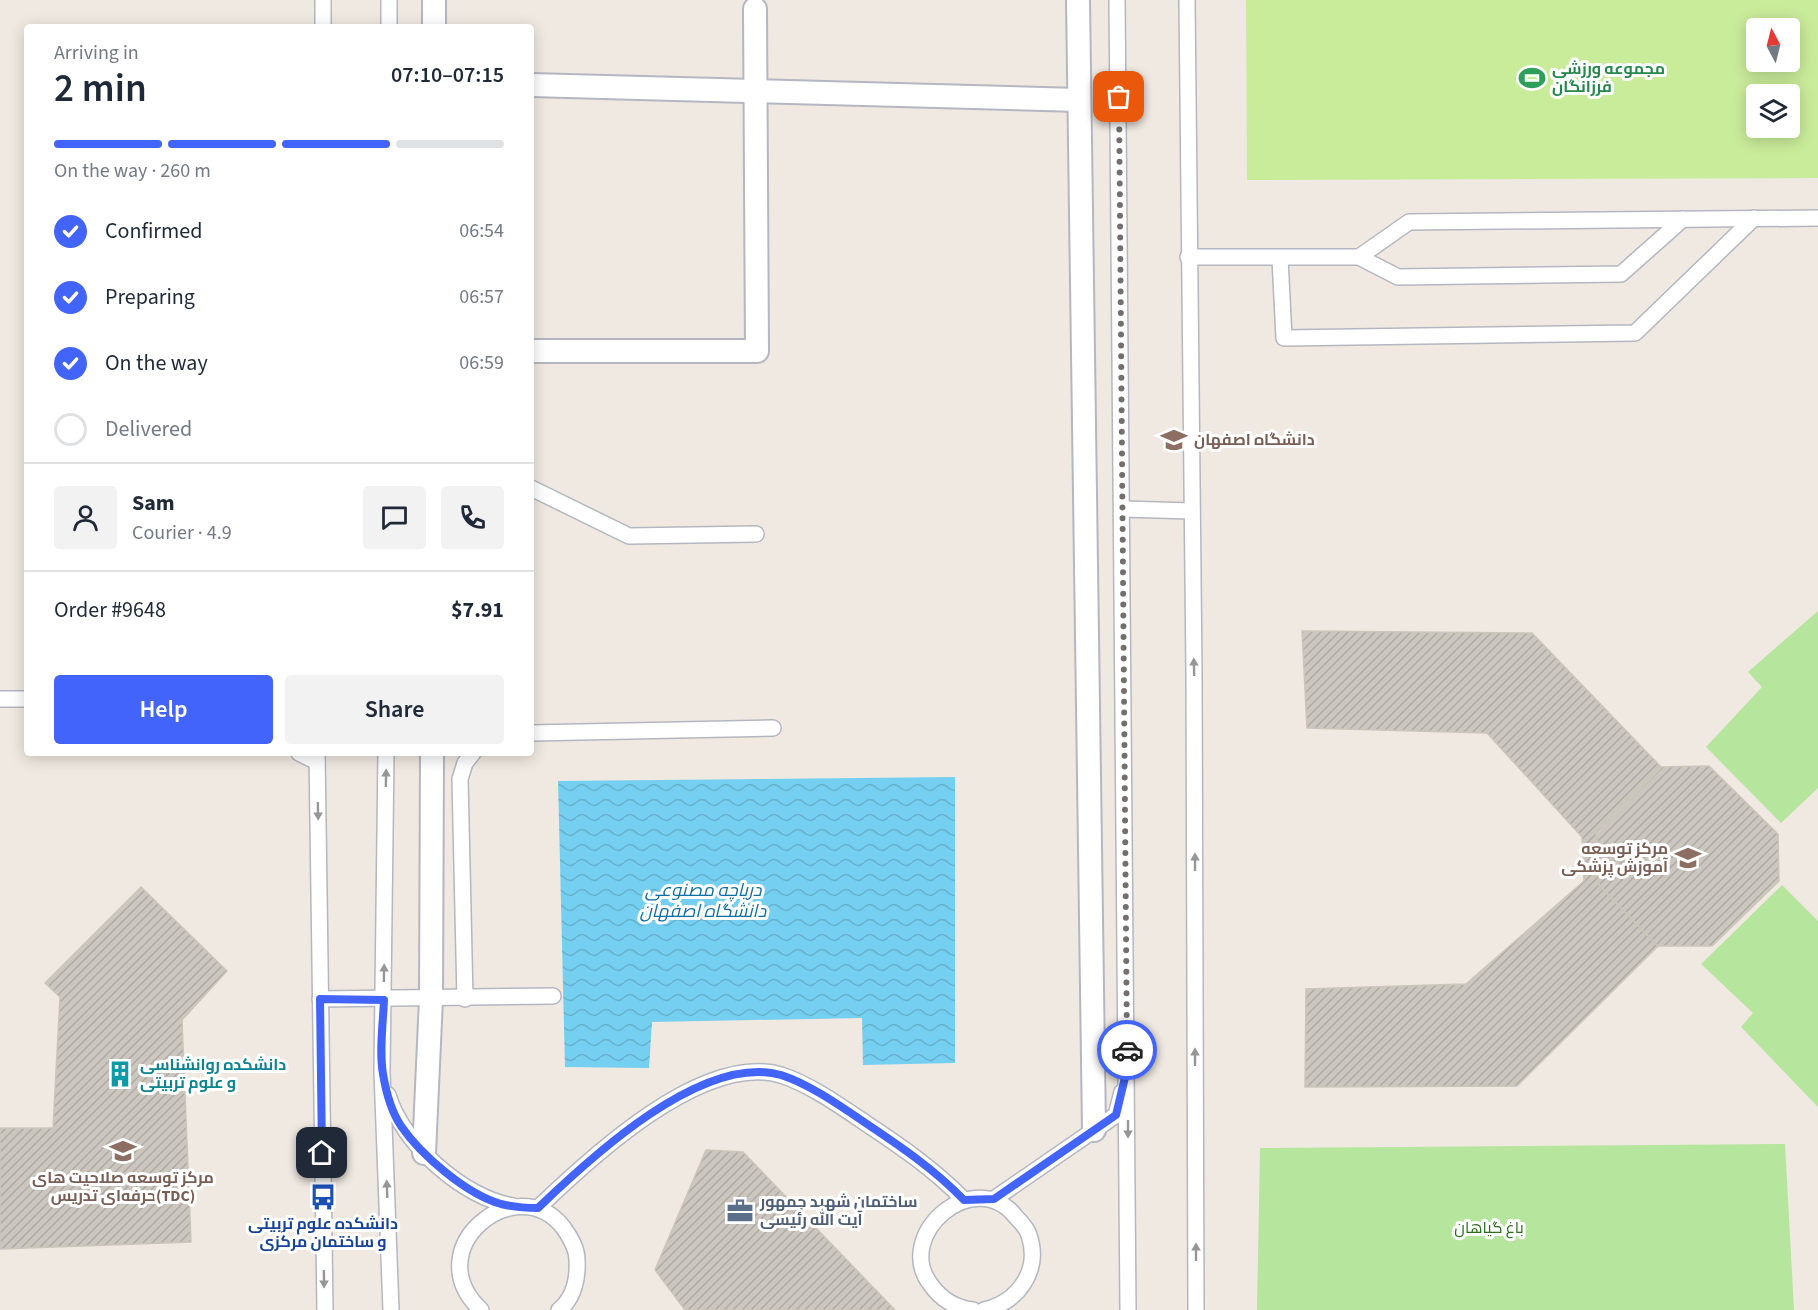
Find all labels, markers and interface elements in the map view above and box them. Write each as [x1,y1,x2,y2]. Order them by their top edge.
north arrow [1746,18,1800,72]
map controls [1746,18,1800,138]
text: Arriving in [54,39,139,67]
place label: مجموعه ورزشی فرزانگان [1552,58,1665,98]
text: 07:10–07:15 [391,59,504,91]
text: 2 min [54,61,147,117]
sports icon: مجموعه ورزشی فرزانگان [1517,63,1547,93]
pin [1093,71,1144,122]
icon: bag [1102,80,1135,113]
button: layers [1746,84,1800,138]
text: On the way · 260 m [54,157,211,185]
icon: check [54,215,87,248]
text: Confirmed [105,215,202,247]
text: 06:54 [459,217,504,245]
icon: check [54,281,87,314]
text: Preparing [105,281,195,313]
text: 06:57 [459,283,504,311]
icon: check [54,347,87,380]
text: On the way [105,347,208,379]
text: 06:59 [459,349,504,377]
text: Delivered [105,413,192,445]
school or university icon: دانشگاه اصفهان [1159,425,1189,455]
place label: دانشگاه اصفهان [1194,429,1315,451]
button: person [54,486,117,549]
button: chat [363,486,426,549]
button: phone [441,486,504,549]
text: Sam [132,487,175,519]
text: Courier · 4.9 [132,519,232,547]
text: Order #9648 [54,594,166,626]
text: $7.91 [451,594,504,626]
one-way arrow [1189,657,1199,676]
button: Help [54,675,273,744]
button: Share [285,675,504,744]
one-way arrow [381,768,391,787]
one-way arrow [313,802,323,821]
place label: مرکز توسعه آموزش پزشکی [1561,838,1668,878]
school or university icon: مرکز توسعه آموزش پزشکی [1673,843,1703,873]
one-way arrow [1190,852,1200,871]
water label: دریاچه مصنوعی دانشگاه اصفهان [640,878,767,924]
one-way arrow [379,963,389,982]
courier [1097,1020,1157,1080]
icon: car [1111,1034,1144,1067]
one-way arrow [1190,1047,1200,1066]
place label: دانشکده روانشناسی و علوم تربیتی [140,1054,286,1094]
building icon: دانشکده روانشناسی و علوم تربیتی [105,1059,135,1089]
one-way arrow [1123,1120,1133,1139]
pin [296,1127,347,1178]
school or university icon: مرکز توسعه صلاحیت های حرفه‌ای تدریس(TDC) [108,1136,138,1166]
icon: home [305,1136,338,1169]
place label: مرکز توسعه صلاحیت های حرفه‌ای تدریس(TDC) [32,1167,214,1207]
one-way arrow [382,1179,391,1198]
bus stop icon: دانشکده علوم تربیتی و ساختمان مرکزی [308,1182,338,1212]
place label: ساختمان شهید جمهور آیت الله رئیسی [759,1191,917,1231]
office icon: ساختمان شهید جمهور آیت الله رئیسی [725,1196,755,1226]
place label: دانشکده علوم تربیتی و ساختمان مرکزی [248,1213,398,1253]
park label: باغ گیاهان [1454,1217,1524,1239]
one-way arrow [1191,1242,1201,1261]
one-way arrow [319,1270,329,1289]

